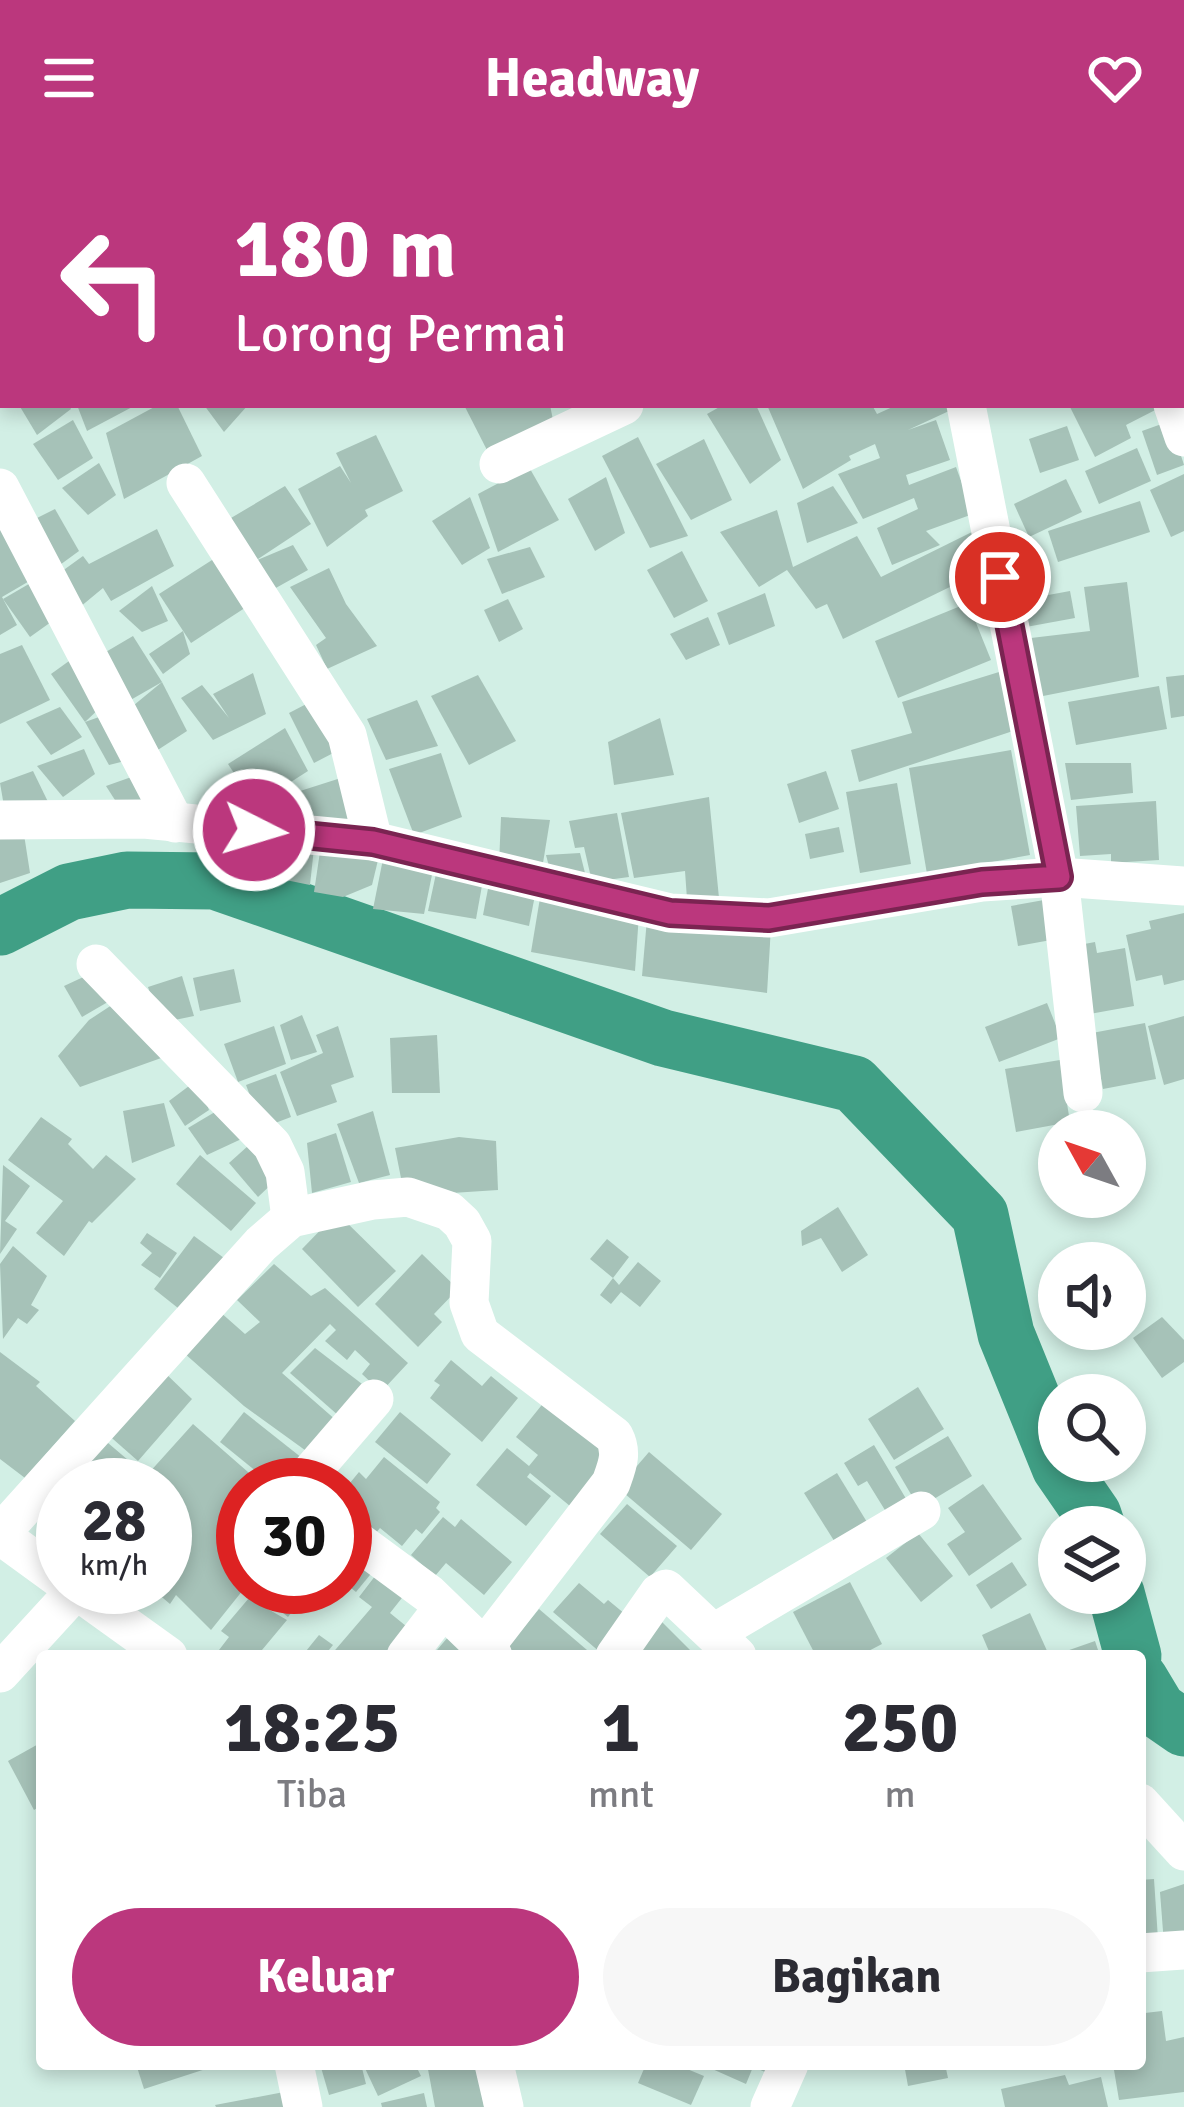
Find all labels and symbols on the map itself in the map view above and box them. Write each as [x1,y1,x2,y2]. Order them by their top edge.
pin [949,526,1051,628]
position arrow [191,767,317,893]
north arrow [1038,1110,1146,1218]
speed limit sign: 30 [216,1458,372,1614]

